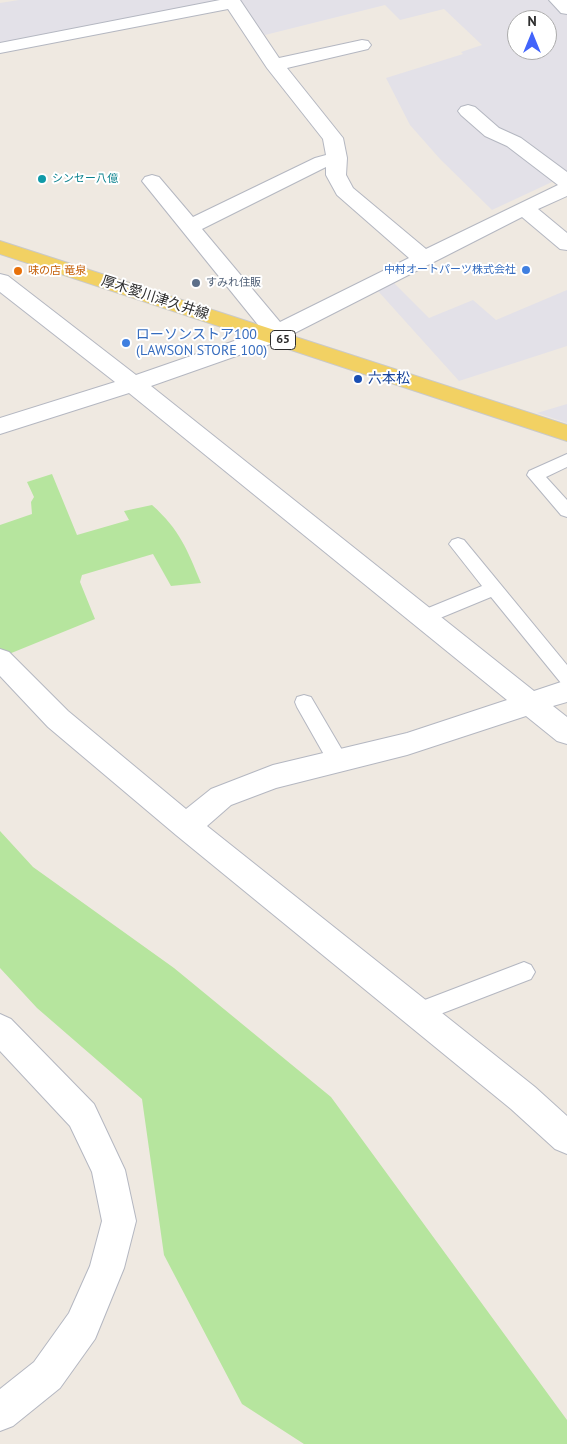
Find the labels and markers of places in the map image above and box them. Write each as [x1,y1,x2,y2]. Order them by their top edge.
place label: シンセー八億 [52,172,118,186]
marker: シンセー八億 [36,173,48,185]
place label: 中村オートパーツ株式会社 [384,263,516,277]
place label: 味の店 竜泉 [28,264,86,278]
marker: 中村オートパーツ株式会社 [520,264,532,276]
marker: 味の店 竜泉 [12,265,24,277]
place label: すみれ住販 [206,276,261,290]
marker: すみれ住販 [190,277,202,289]
place label: ローソンストア100 (LAWSON STORE 100) [136,327,267,360]
marker: ローソンストア100 (LAWSON STORE 100) [120,337,132,349]
place label: 六本松 [368,371,410,387]
marker: 六本松 [352,373,364,385]

